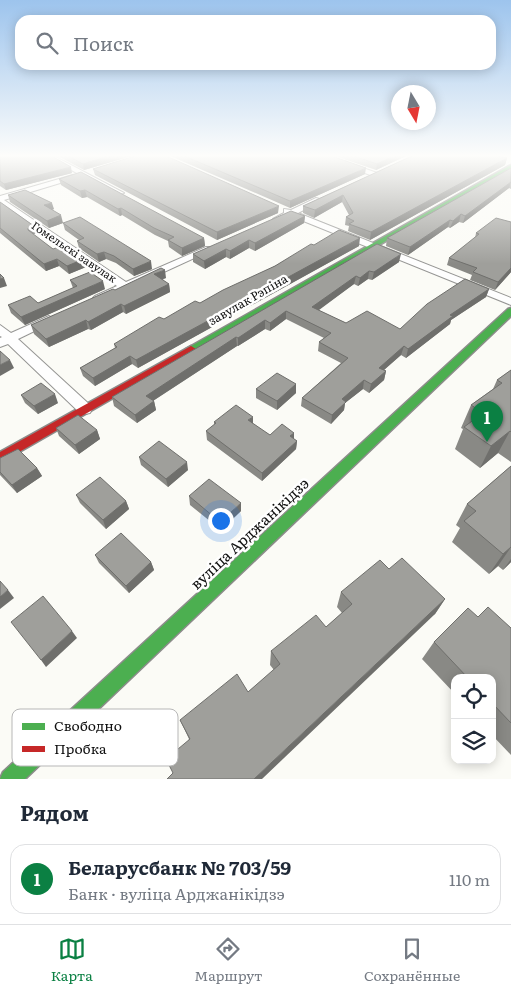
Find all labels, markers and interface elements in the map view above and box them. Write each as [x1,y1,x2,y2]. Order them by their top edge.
search box [15,15,496,70]
icon: search [33,29,61,57]
text: Поиск [73,29,134,57]
north arrow [391,85,436,130]
street label: Гомельскі завулак [29,217,121,286]
street label: завулак Рэпіна [204,269,291,329]
pin: 1 [471,401,503,442]
street label: вуліца Арджанікідзэ [184,471,314,594]
your location [208,508,234,534]
map controls [451,674,496,764]
button: locate [451,674,496,719]
legend [12,709,178,766]
text: Свободно [54,715,122,735]
button: layers [451,719,496,764]
text: Пробка [54,738,107,758]
text: Рядом [20,796,89,827]
text: Беларусбанк № 703/59 [68,853,291,881]
text: 1 [34,867,40,891]
text: 110 m [449,867,490,891]
text: Банк · вуліца Арджанікідзэ [68,881,285,905]
tab: Карта [51,935,93,985]
tab: Маршрут [194,935,262,985]
tab: Сохранённые [364,935,460,985]

